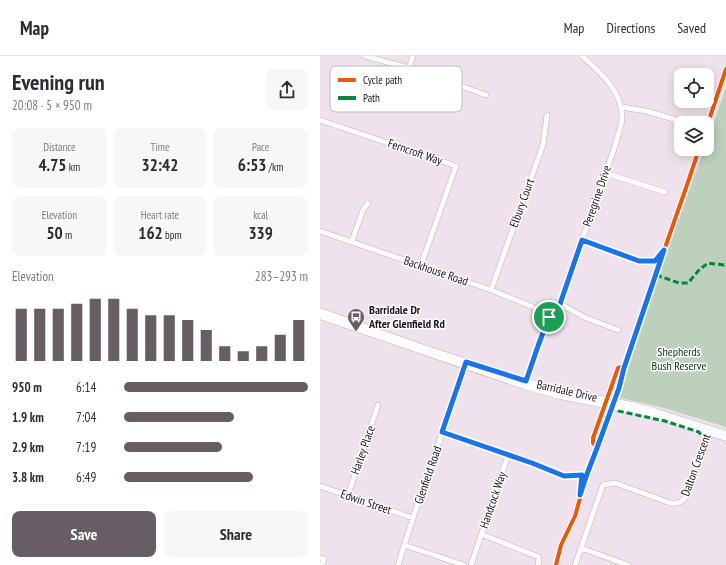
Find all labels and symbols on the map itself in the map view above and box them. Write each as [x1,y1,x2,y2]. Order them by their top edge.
legend [330,66,462,112]
text: Cycle path [363,73,402,87]
text: Path [363,91,380,105]
street label: Ferncroft Way [386,135,445,168]
street label: Peregrine Drive [579,163,614,228]
street label: Elbury Court [506,176,537,229]
street label: Backhouse Road [402,253,470,289]
pin [532,300,566,334]
place label: Barridale Dr After Glenfield Rd [368,302,445,331]
bus stop icon: Barridale Dr After Glenfield Rd [346,307,366,332]
park label: Shepherds Bush Reserve [652,344,706,373]
street label: Barridale Drive [535,376,599,405]
street label: Harley Place [347,423,378,476]
street label: Dalton Crescent [677,431,714,498]
street label: Glenfield Road [411,444,444,506]
street label: Handcock Way [476,469,509,530]
street label: Edwin Street [339,486,394,517]

